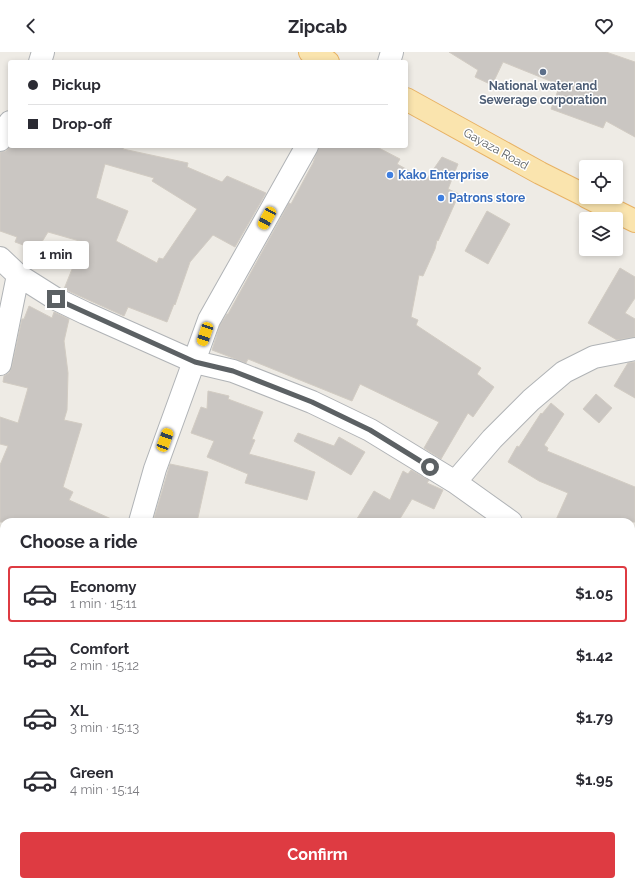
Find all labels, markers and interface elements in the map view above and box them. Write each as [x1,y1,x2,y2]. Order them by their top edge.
icon: back [20,15,42,37]
icon: heart [593,15,615,37]
text: Zipcab [288,16,347,37]
marker: National water and Sewerage corporation [538,67,548,77]
text: Pickup [52,76,101,94]
place label: National water and Sewerage corporation [479,79,607,107]
text: Drop-off [52,115,112,133]
street label: Gayaza Road [461,125,531,173]
map controls [579,160,623,256]
button: locate [579,160,623,204]
place label: Kako Enterprise [398,168,489,182]
marker: Kako Enterprise [385,170,395,180]
place label: Patrons store [449,191,525,205]
marker: Patrons store [436,193,446,203]
car [256,205,278,231]
button: layers [579,212,623,256]
callout: 1 min [23,241,89,269]
text: 1 min [40,247,72,262]
route end [47,290,65,308]
car [195,321,215,347]
car [155,427,175,453]
route start [421,458,439,476]
text: Choose a ride [20,531,138,552]
icon: car [22,576,58,612]
text: Economy [70,578,137,596]
text: $1.05 [575,585,613,603]
text: 1 min · 15:11 [70,596,137,611]
icon: car [22,638,58,674]
text: Comfort [70,640,129,658]
text: $1.42 [576,647,613,665]
text: 2 min · 15:12 [70,658,139,673]
icon: car [22,700,58,736]
text: XL [70,702,88,720]
text: $1.79 [576,709,613,727]
text: 3 min · 15:13 [70,720,139,735]
icon: car [22,762,58,798]
text: Green [70,764,114,782]
text: $1.95 [576,771,613,789]
text: 4 min · 15:14 [70,782,140,797]
button: Confirm [20,832,615,878]

